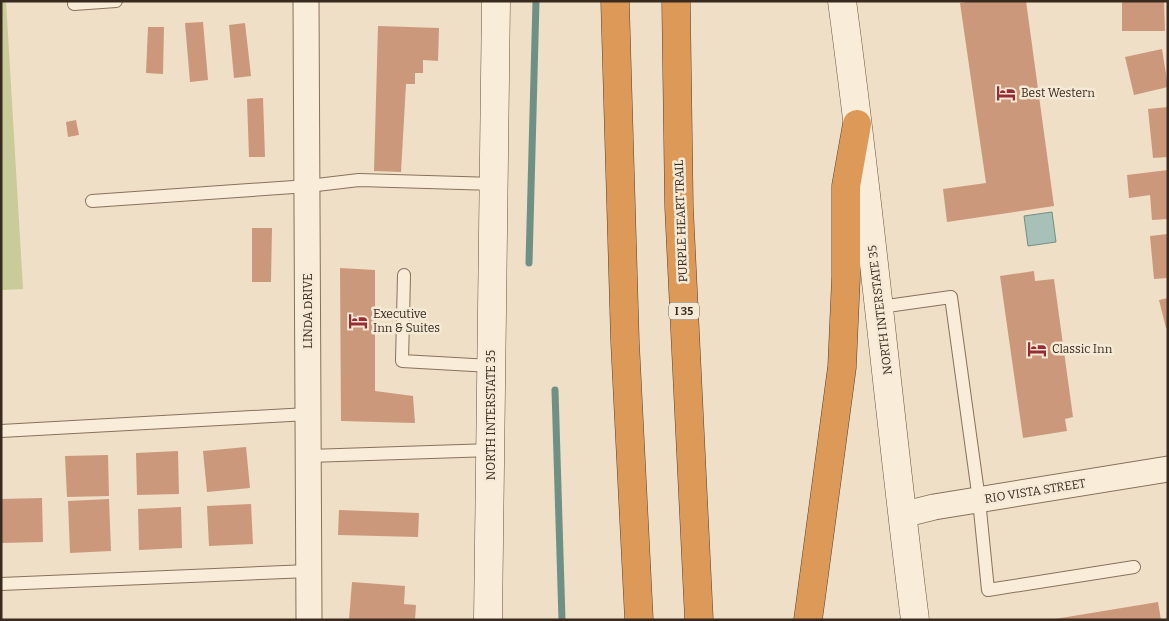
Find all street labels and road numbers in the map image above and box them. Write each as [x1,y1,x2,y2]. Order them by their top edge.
street label: PURPLE HEART TRAIL [672,159,690,282]
street label: NORTH INTERSTATE 35 [865,244,895,376]
street label: LINDA DRIVE [301,273,315,349]
road number: I 35 [669,302,699,320]
street label: NORTH INTERSTATE 35 [484,350,498,480]
street label: RIO VISTA STREET [983,476,1087,506]

